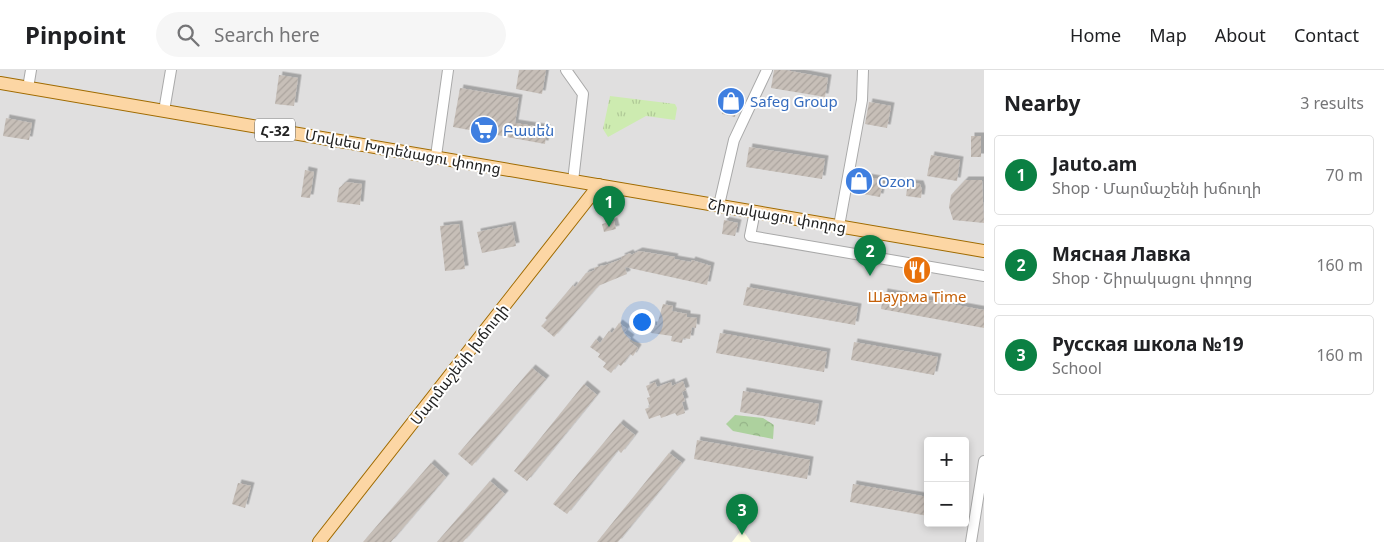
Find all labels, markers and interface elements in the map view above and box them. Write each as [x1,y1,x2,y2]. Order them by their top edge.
search box [156,12,506,57]
text: Pinpoint [25,18,126,51]
icon: search [174,21,202,49]
text: Search here [214,22,320,48]
text: Home [1070,23,1121,47]
text: Map [1149,23,1187,47]
text: About [1215,23,1266,47]
text: Contact [1294,23,1359,47]
shop icon: Safeg Group [716,86,746,116]
text: Nearby [1004,89,1080,117]
place label: Safeg Group [750,91,838,111]
text: 3 results [1300,92,1364,114]
supermarket icon: Բասեն [469,115,499,145]
road number: Հ-32 [255,118,295,142]
place label: Բասեն [503,120,554,140]
street label: Մովսես Խորենացու փողոց [303,124,503,178]
text: Jauto.am [1052,151,1137,177]
text: 1 [1016,164,1026,186]
text: 70 m [1326,164,1363,186]
shop icon: Ozon [844,166,874,196]
place label: Ozon [878,171,915,191]
text: Shop · Մարմաշենի խճուղի [1052,177,1261,199]
pin: 1 [593,186,625,227]
street label: Շիրակացու փողոց [706,193,848,237]
pin: 2 [854,235,886,276]
text: Мясная Лавка [1052,241,1191,267]
text: 2 [1016,254,1026,276]
text: 160 m [1316,254,1363,276]
restaurant icon: Шаурма Time [902,255,932,285]
text: Shop · Շիրակացու փողոց [1052,267,1252,289]
place label: Шаурма Time [868,286,966,306]
street label: Մարմաշենի խճուղի [405,299,513,429]
your location [629,309,655,335]
text: Русская школа №19 [1052,331,1244,357]
text: 3 [1016,344,1026,366]
text: 160 m [1316,344,1363,366]
text: School [1052,357,1102,379]
map controls [924,437,969,527]
button: + [924,437,969,482]
button: − [924,482,969,527]
pin: 3 [726,494,758,535]

